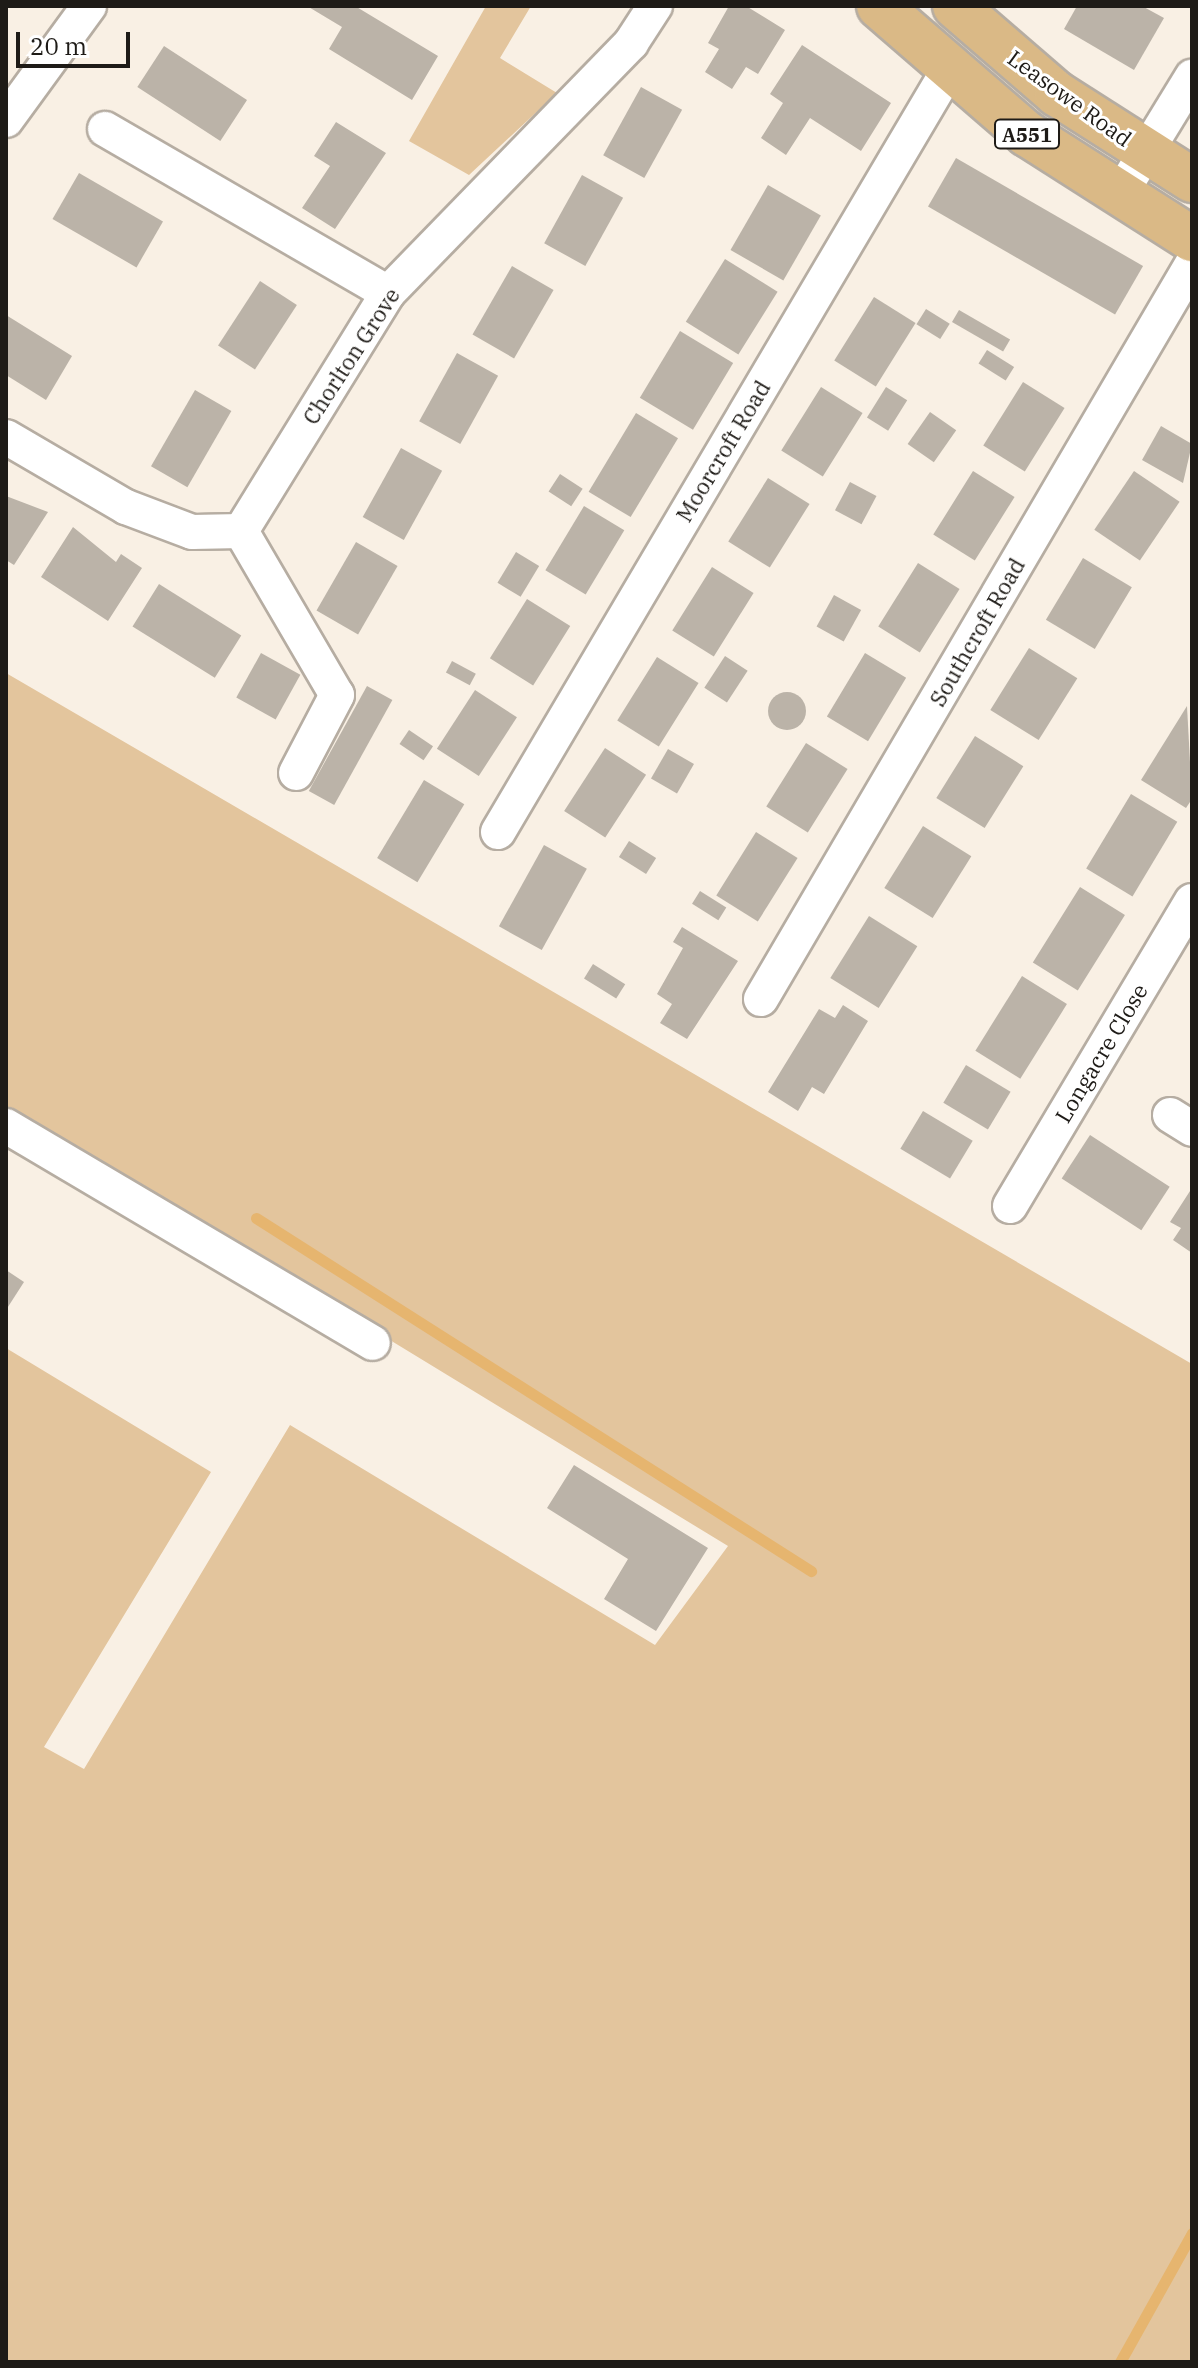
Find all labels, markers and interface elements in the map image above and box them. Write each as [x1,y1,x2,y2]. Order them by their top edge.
scale bar [20,16,134,66]
text: 20 m [30,30,87,62]
street label: Leasowe Road [1003,44,1137,152]
road number: A551 [993,118,1061,150]
street label: Chorlton Grove [297,283,405,429]
street label: Moorcroft Road [670,376,776,526]
street label: Southcroft Road [924,553,1030,711]
street label: Longacre Close [1049,979,1153,1127]

